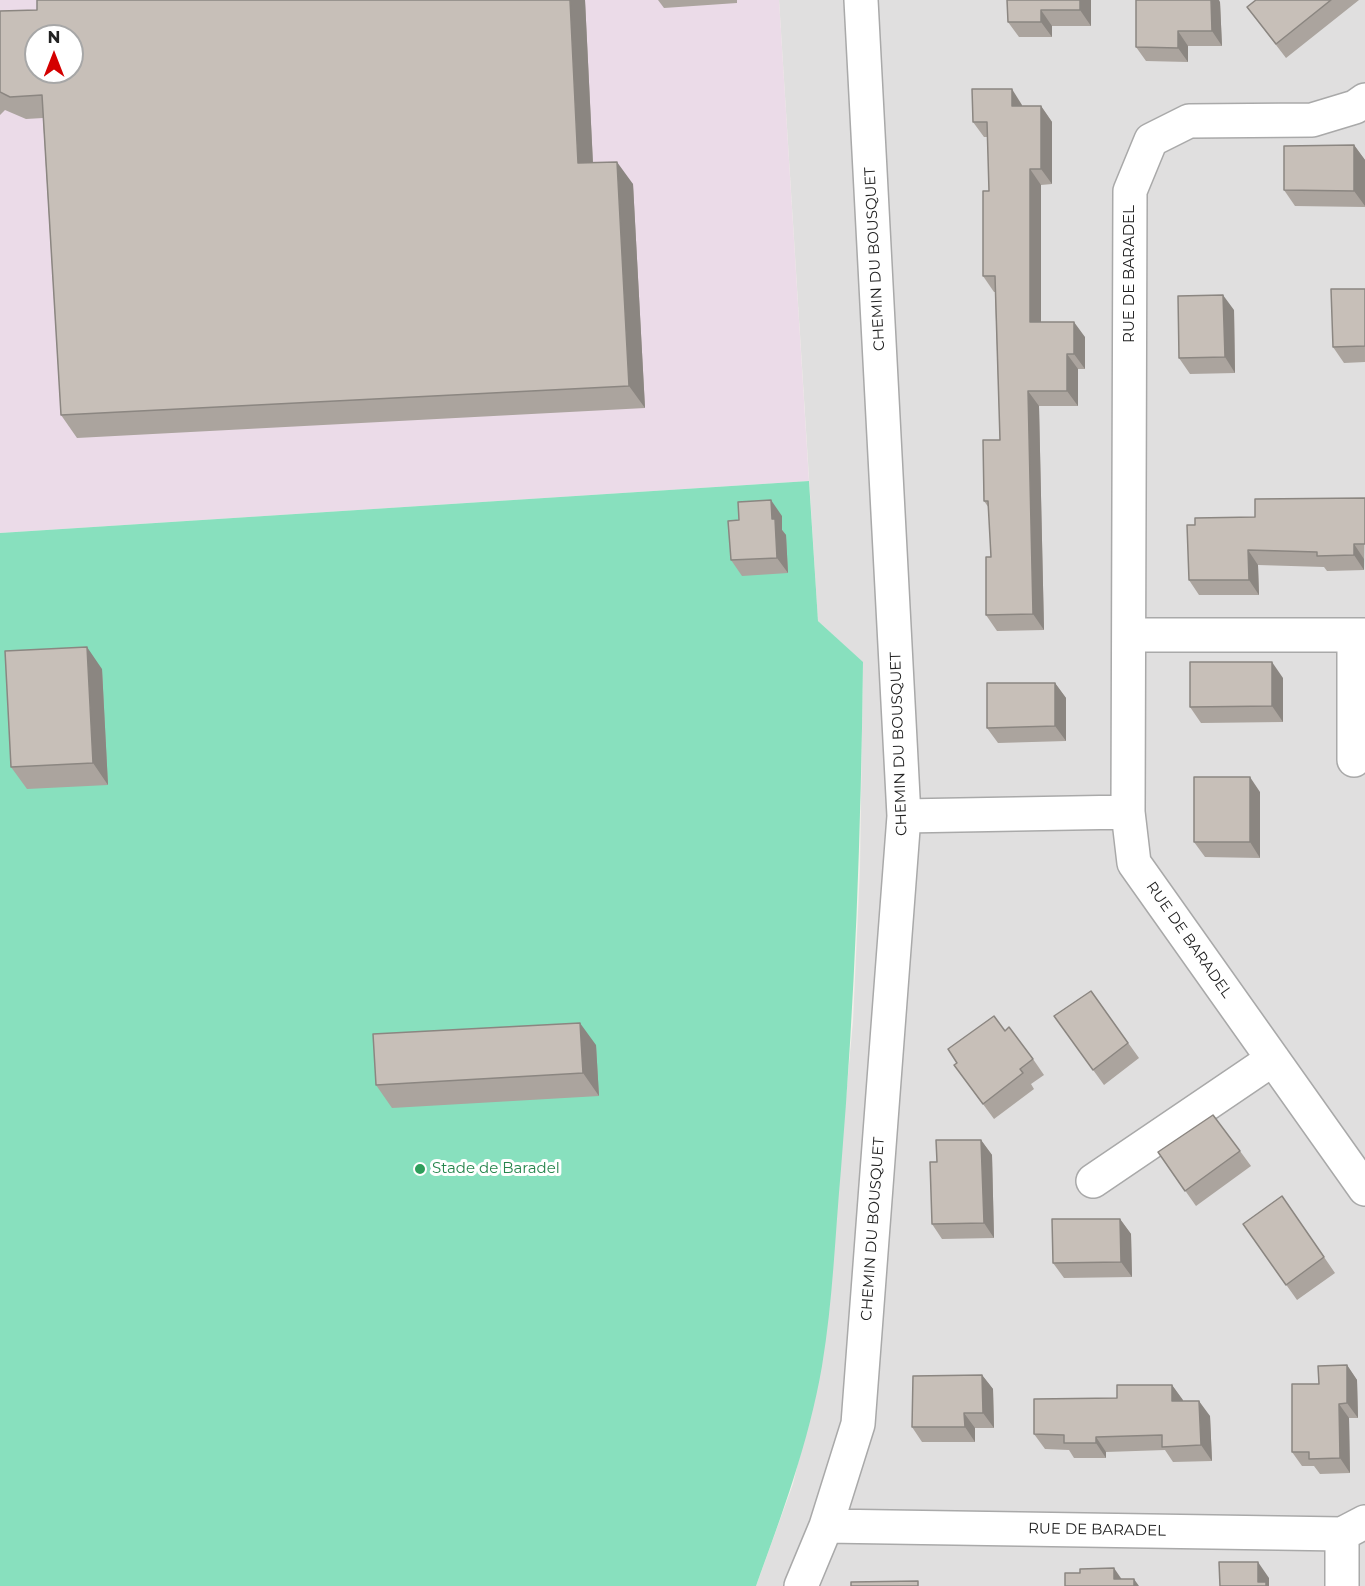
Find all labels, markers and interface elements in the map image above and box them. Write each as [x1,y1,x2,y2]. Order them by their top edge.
north arrow [24,24,84,84]
text: N [48,28,60,47]
street label: CHEMIN DU BOUSQUET [861,167,889,351]
street label: RUE DE BARADEL [1121,205,1139,343]
street label: CHEMIN DU BOUSQUET [887,652,911,836]
street label: RUE DE BARADEL [1142,878,1236,1002]
street label: CHEMIN DU BOUSQUET [858,1137,888,1321]
place label: Stade de Baradel [432,1160,560,1178]
marker: Stade de Baradel [413,1162,427,1176]
street label: RUE DE BARADEL [1028,1520,1166,1540]

